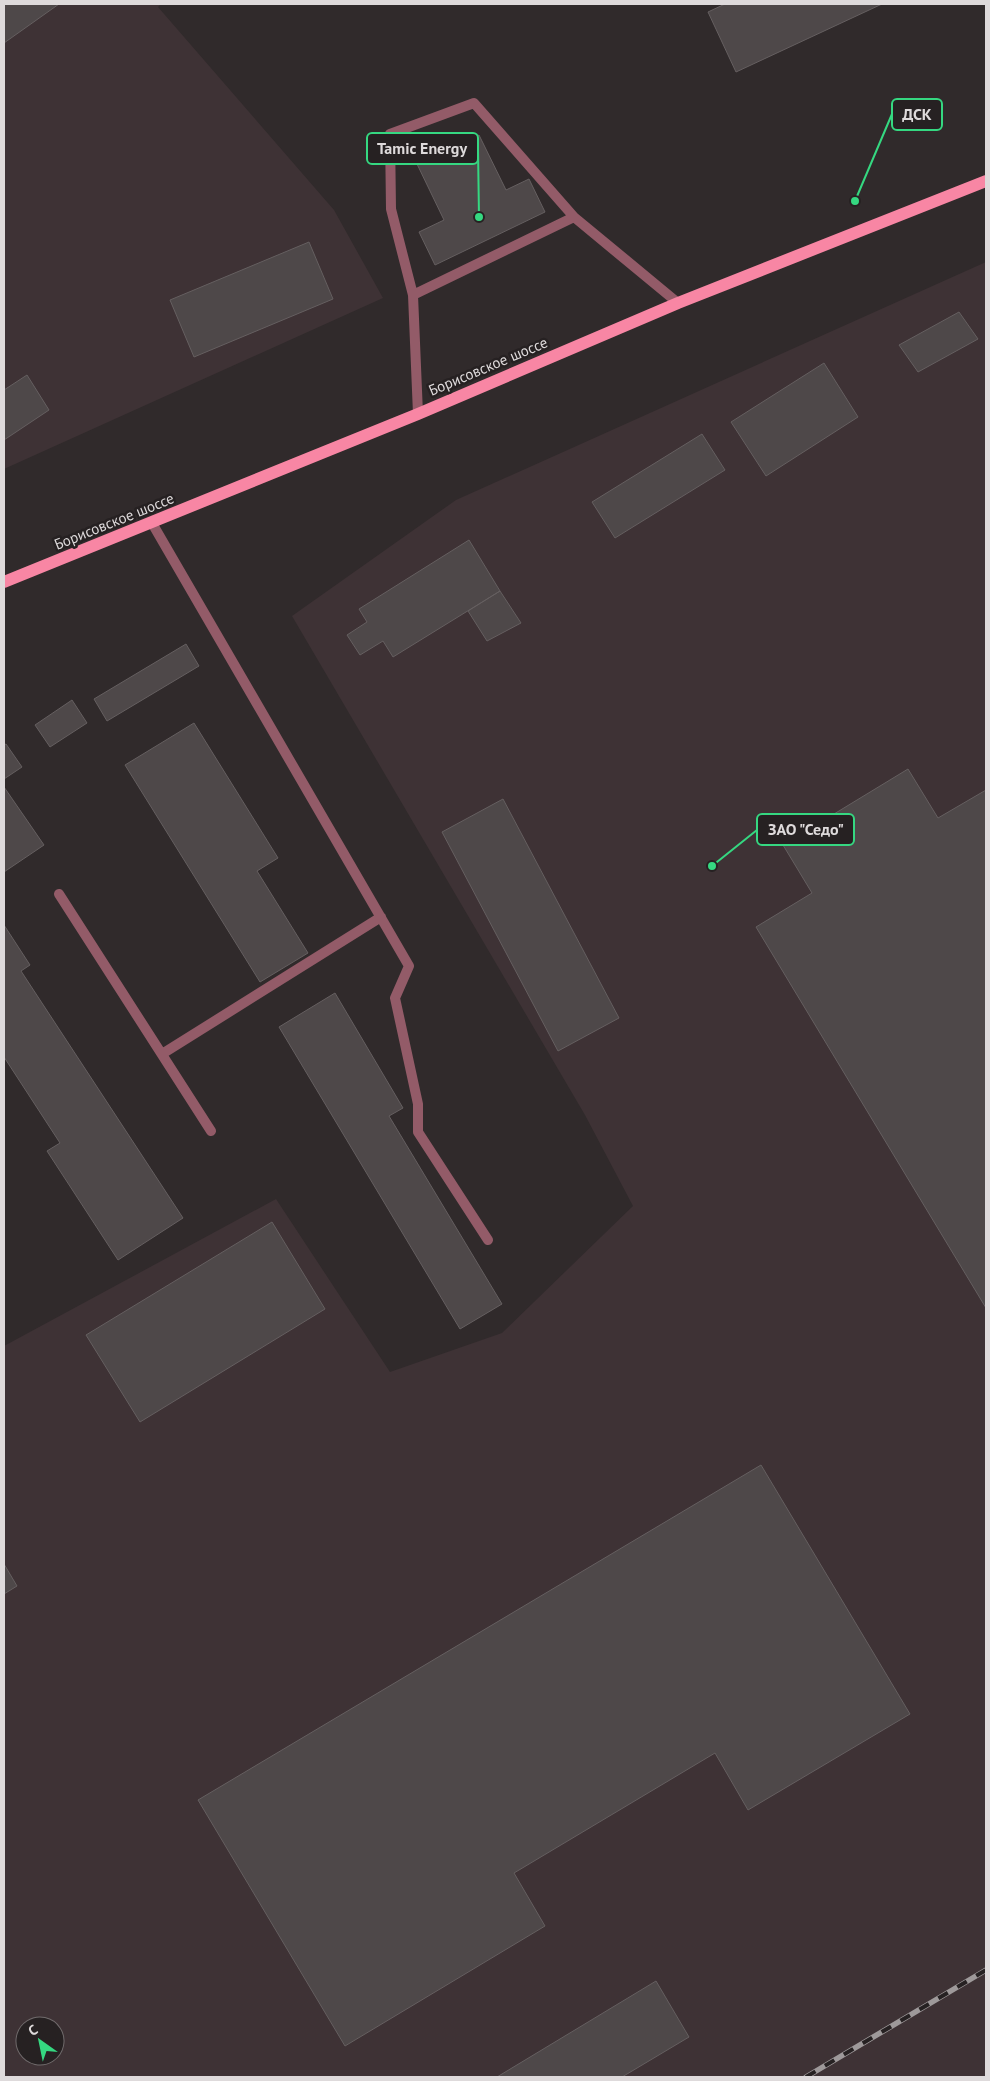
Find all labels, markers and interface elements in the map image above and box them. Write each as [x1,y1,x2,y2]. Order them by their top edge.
callout: ДСК [892,99,942,130]
text: ДСК [902,104,932,124]
callout: Tamic Energy [367,133,478,164]
text: Tamic Energy [377,138,467,158]
street label: Борисовское шоссе [426,332,550,400]
street label: Борисовское шоссе [51,488,177,554]
callout: ЗАО "Седо" [757,814,854,845]
text: ЗАО "Седо" [768,819,844,839]
north arrow [15,2016,65,2066]
text: С [25,2020,41,2040]

